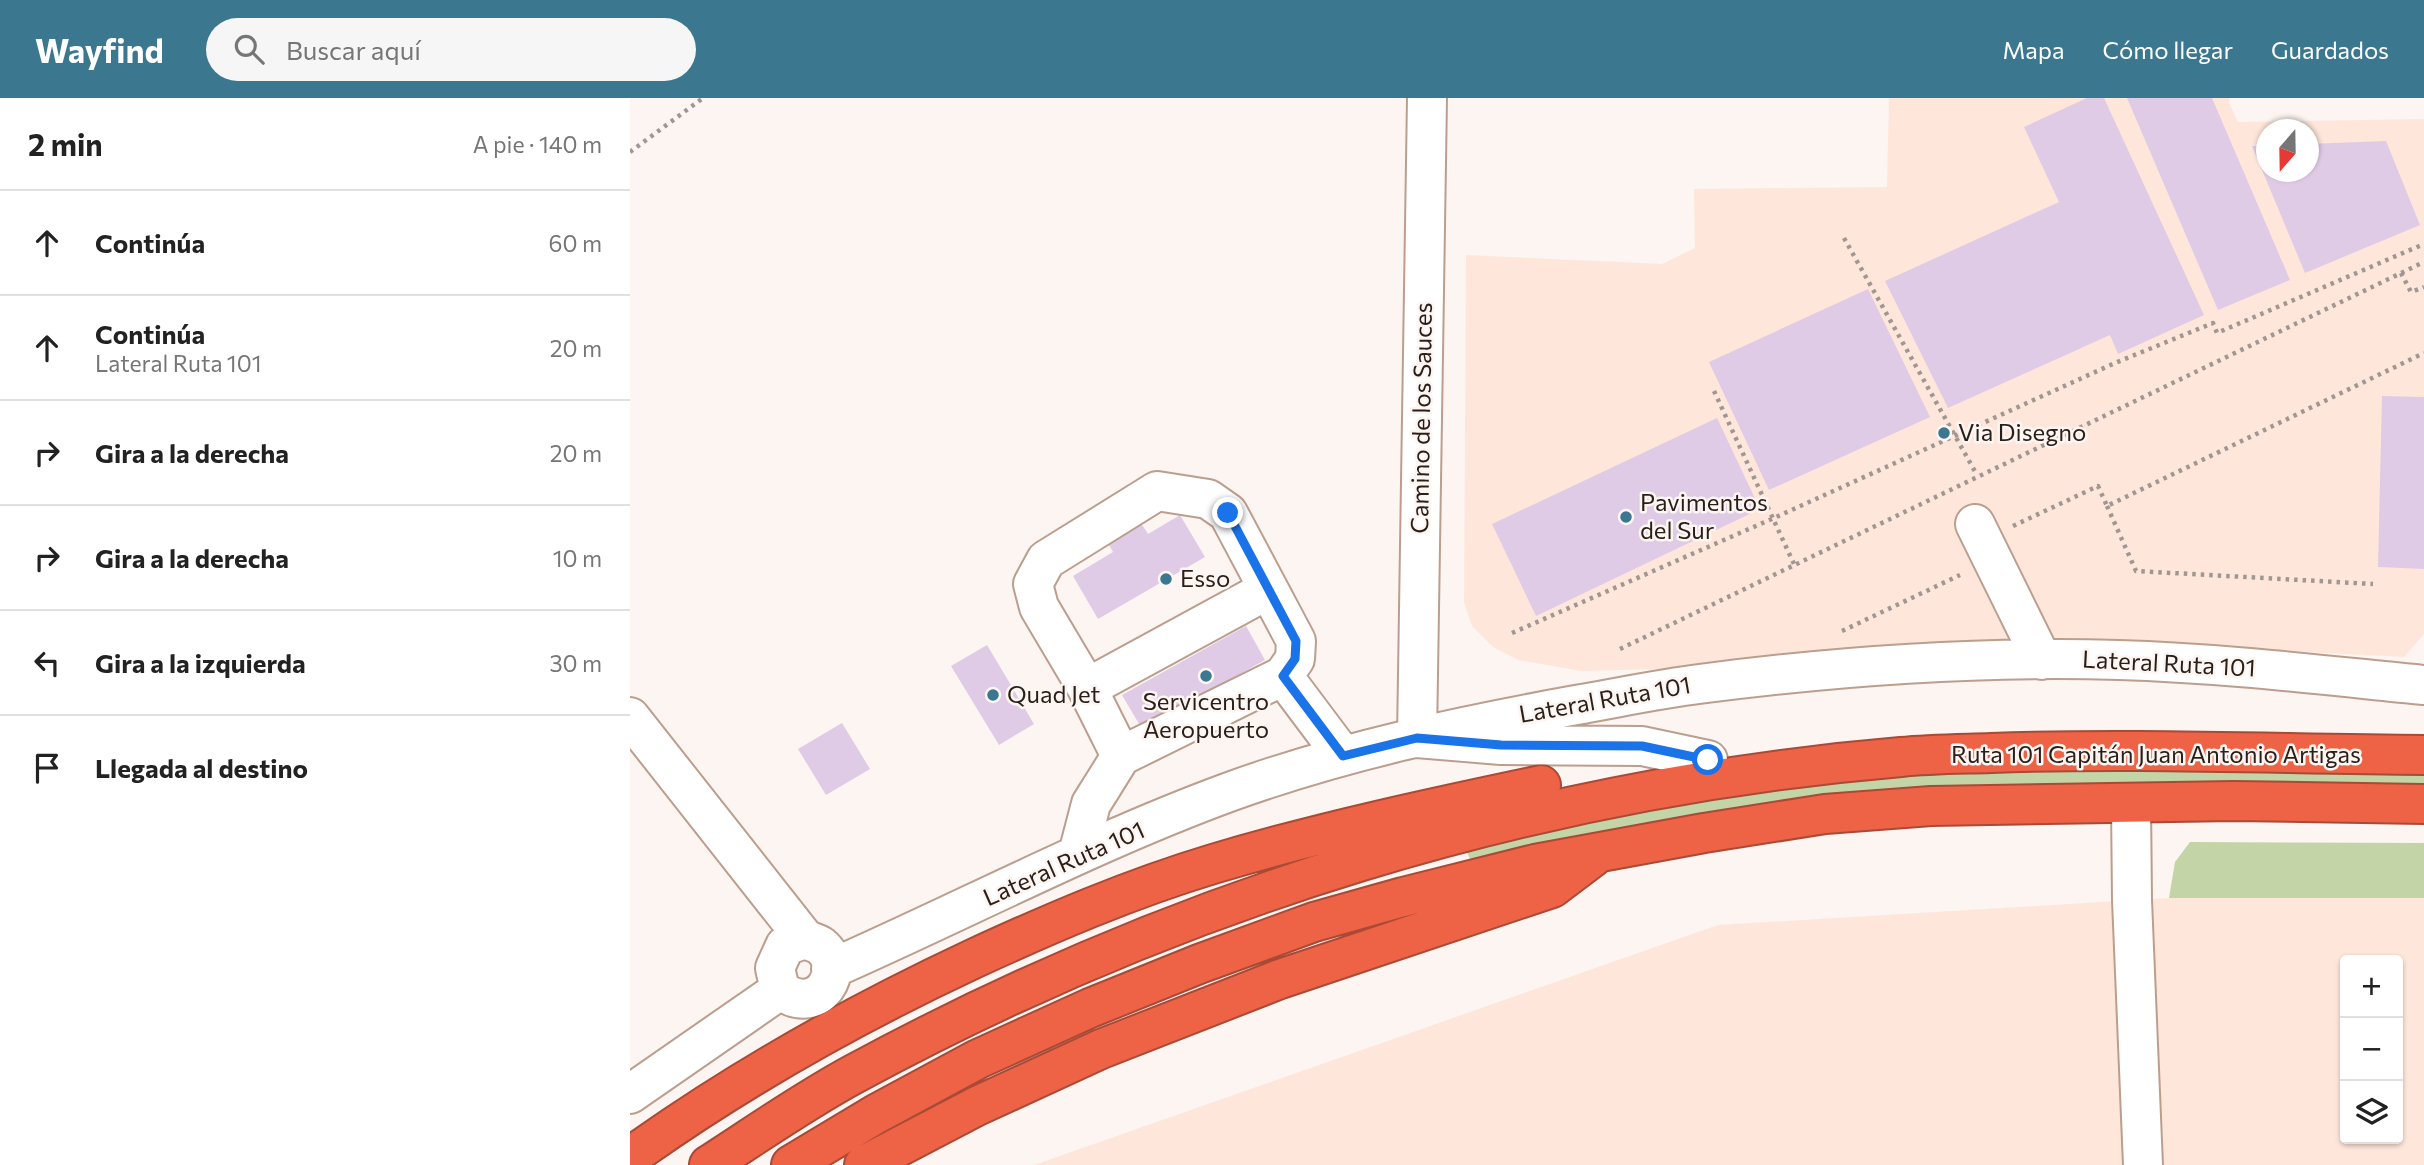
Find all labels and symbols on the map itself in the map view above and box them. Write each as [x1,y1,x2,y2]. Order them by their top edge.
north arrow [2256,119,2319,182]
street label: Camino de los Sauces [1404,302,1437,534]
place label: Via Disegno [1958,417,2086,446]
marker: Via Disegno [1936,425,1952,441]
place label: Pavimentos del Sur [1640,487,1768,544]
route end [1212,497,1243,528]
marker: Pavimentos del Sur [1618,509,1634,525]
place label: Esso [1180,563,1230,592]
marker: Esso [1158,571,1174,587]
street label: Lateral Ruta 101 [2082,643,2257,682]
marker: Servicentro Aeropuerto [1198,668,1214,684]
street label: Lateral Ruta 101 [1517,669,1693,728]
place label: Quad Jet [1007,679,1100,708]
place label: Servicentro Aeropuerto [1143,686,1269,743]
marker: Quad Jet [985,687,1001,703]
street label: Ruta 101 Capitán Juan Antonio Artigas [1951,739,2361,768]
route start [1692,744,1723,775]
street label: Lateral Ruta 101 [978,814,1149,911]

